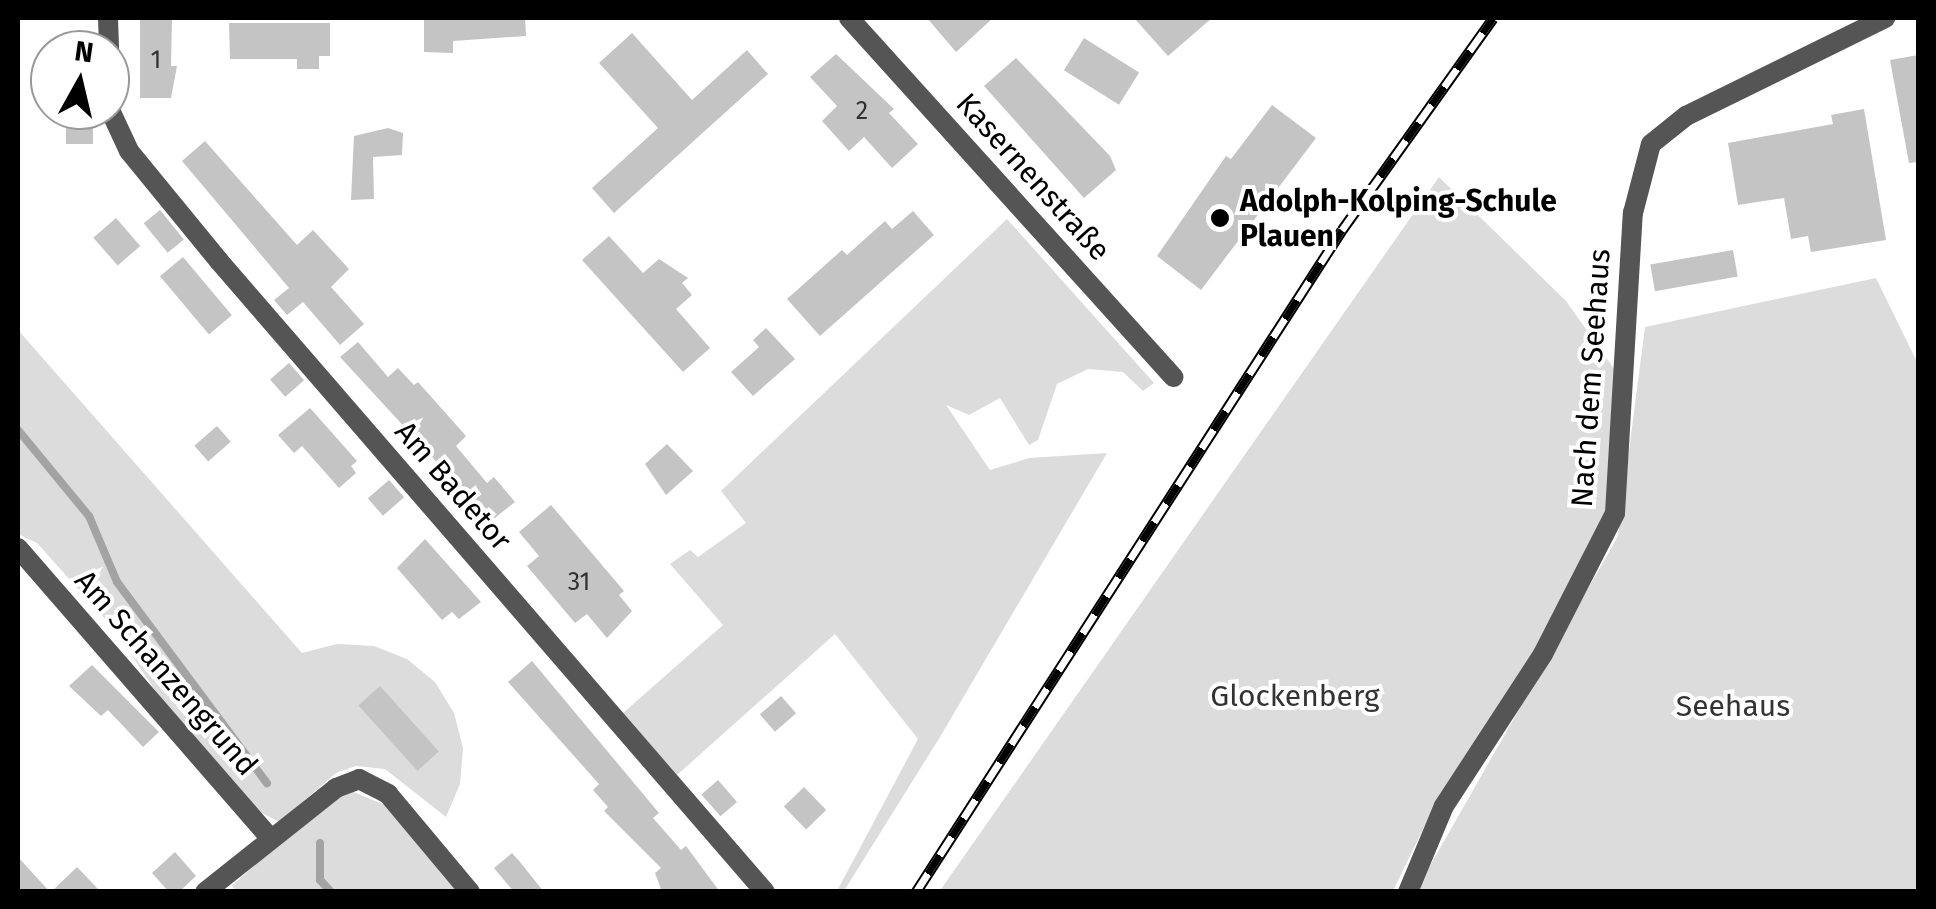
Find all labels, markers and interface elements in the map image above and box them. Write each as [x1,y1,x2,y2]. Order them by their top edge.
north arrow [30,30,130,130]
text: N [72,34,95,69]
house number: 1 [151,45,161,75]
street label: Kasernenstraße [948,86,1118,268]
house number: 2 [856,96,868,126]
place label: Adolph-Kolping-Schule Plauen [1240,183,1557,254]
marker: Adolph-Kolping-Schule Plauen [1209,207,1231,229]
street label: Nach dem Seehaus [1564,248,1618,508]
street label: Am Badetor [387,414,519,558]
street label: Am Schanzengrund [67,563,265,783]
house number: 31 [568,567,590,597]
park label: Glockenberg [1210,678,1380,714]
park label: Seehaus [1676,688,1790,724]

